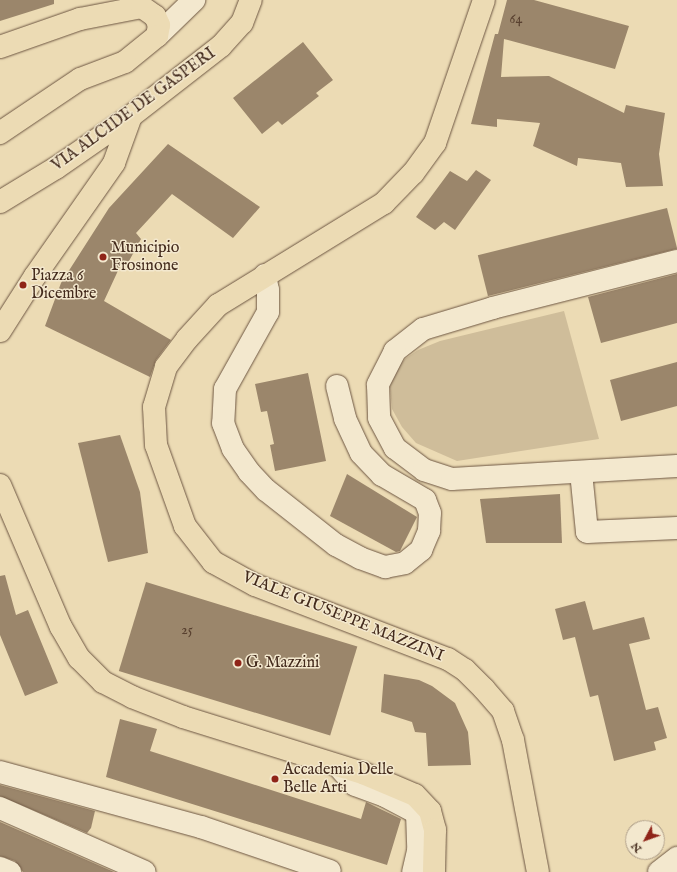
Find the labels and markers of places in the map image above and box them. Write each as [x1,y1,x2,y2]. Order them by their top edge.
place label: Municipio Frosinone [111,238,179,276]
marker: Municipio Frosinone [98,252,108,262]
place label: Piazza 6 Dicembre [31,266,96,304]
marker: Piazza 6 Dicembre [18,280,28,290]
place label: G. Mazzini [246,653,319,673]
marker: G. Mazzini [233,658,243,668]
place label: Accademia Delle Belle Arti [283,760,394,798]
marker: Accademia Delle Belle Arti [270,774,280,784]

